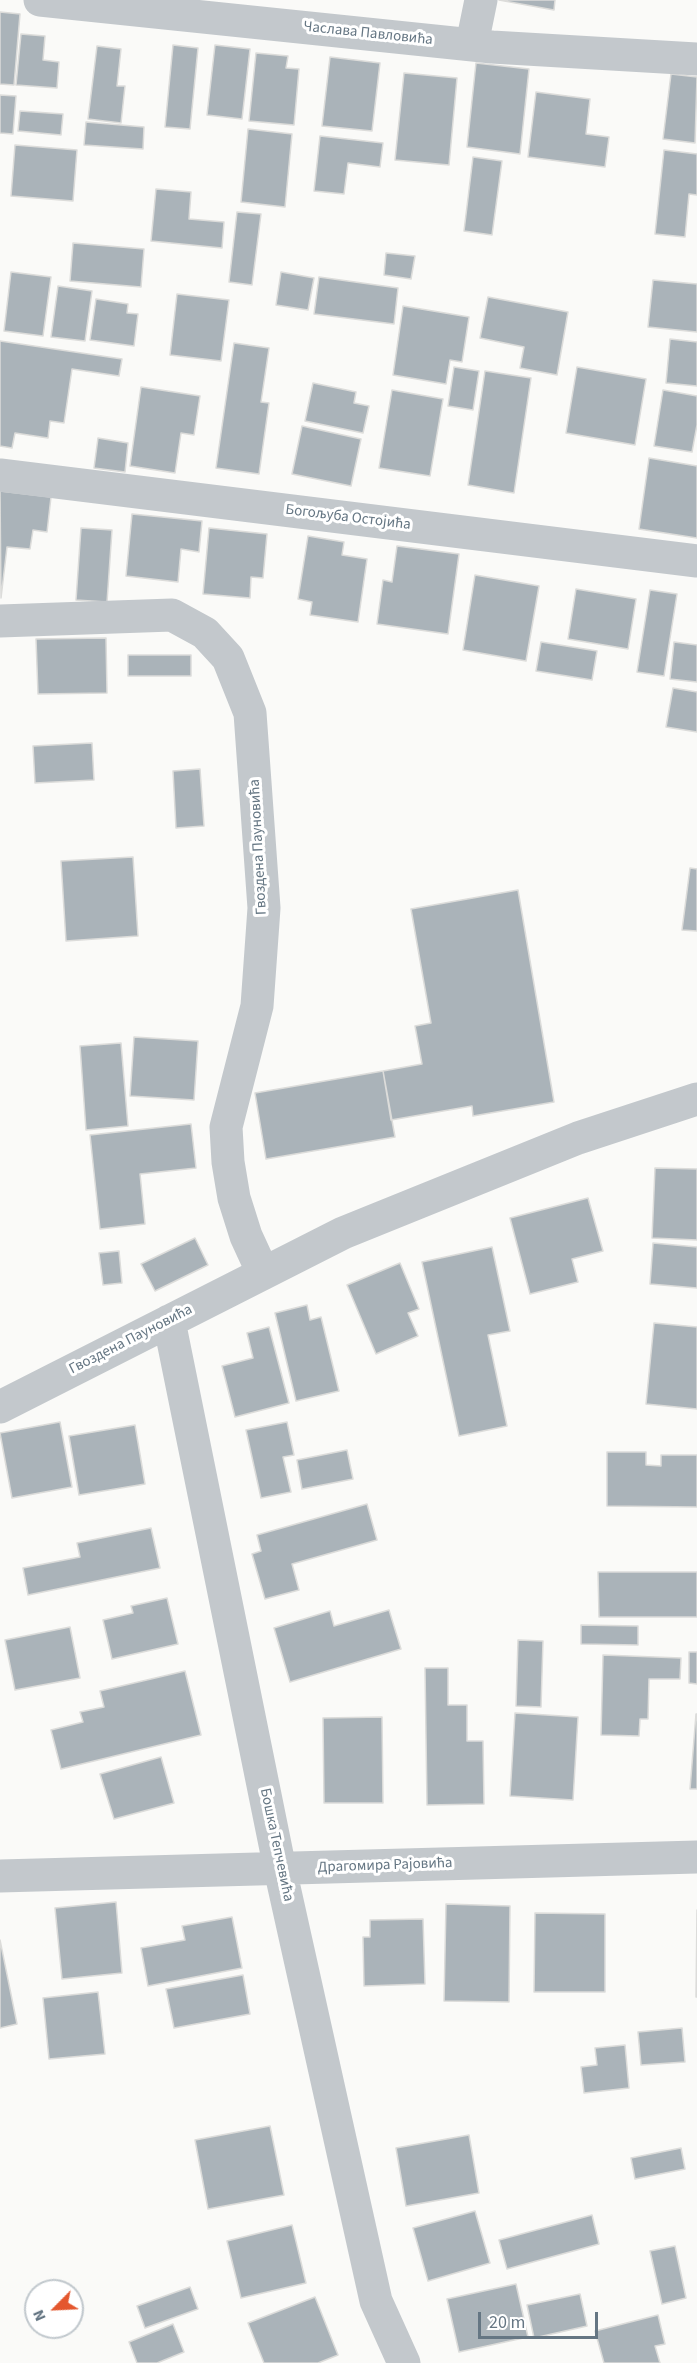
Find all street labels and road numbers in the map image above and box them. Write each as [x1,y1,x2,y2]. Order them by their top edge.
street label: Часлава Павловића [302,18,434,50]
street label: Богољуба Остојића [284,501,412,535]
street label: Гвоздена Пауновића [246,779,272,915]
street label: Гвоздена Пауновића [66,1301,196,1379]
street label: Бошка Тепчевића [255,1787,297,1903]
street label: Драгомира Рајовића [317,1855,453,1877]

